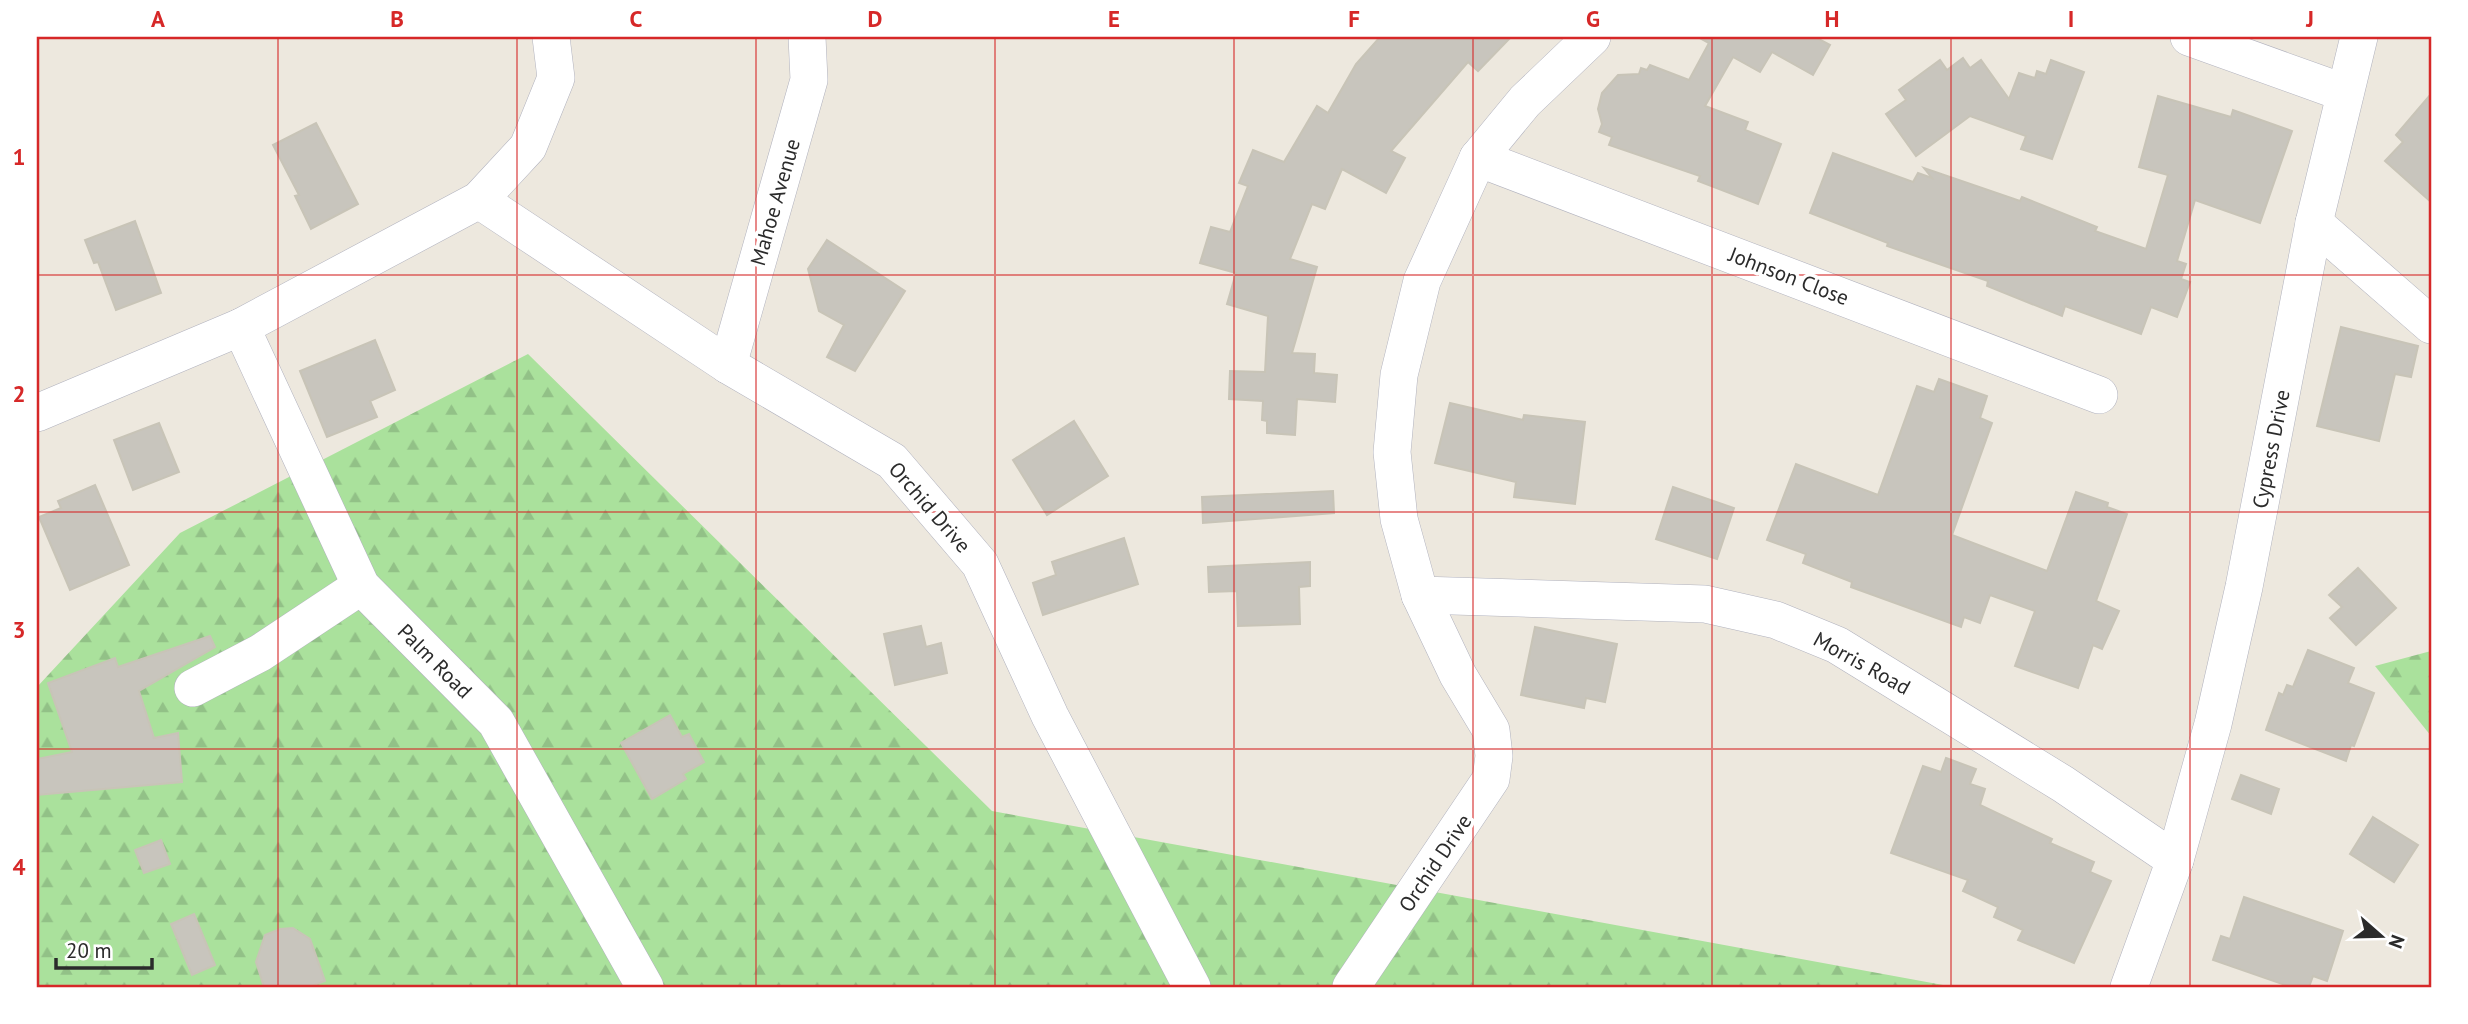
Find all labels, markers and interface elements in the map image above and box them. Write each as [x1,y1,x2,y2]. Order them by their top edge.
text: A [151,4,165,33]
text: B [390,4,404,33]
text: C [630,4,643,33]
text: D [868,4,882,33]
text: E [1108,4,1120,33]
text: F [1348,4,1360,33]
text: G [1586,4,1600,33]
text: H [1825,4,1839,33]
text: I [2068,4,2074,33]
text: J [2305,4,2314,33]
street label: Mahoe Avenue [744,135,806,269]
text: 1 [12,142,26,171]
street label: Johnson Close [1724,240,1853,311]
text: 2 [12,379,26,408]
street label: Cypress Drive [2246,387,2296,511]
street label: Orchid Drive [883,456,977,558]
text: 3 [12,615,26,644]
street label: Palm Road [392,618,478,704]
street label: Morris Road [1809,625,1915,701]
street label: Orchid Drive [1392,809,1478,917]
text: 4 [12,852,26,881]
north arrow [2346,902,2416,972]
scale bar [56,926,152,970]
text: N [2384,932,2410,952]
text: 20 m [66,937,112,964]

